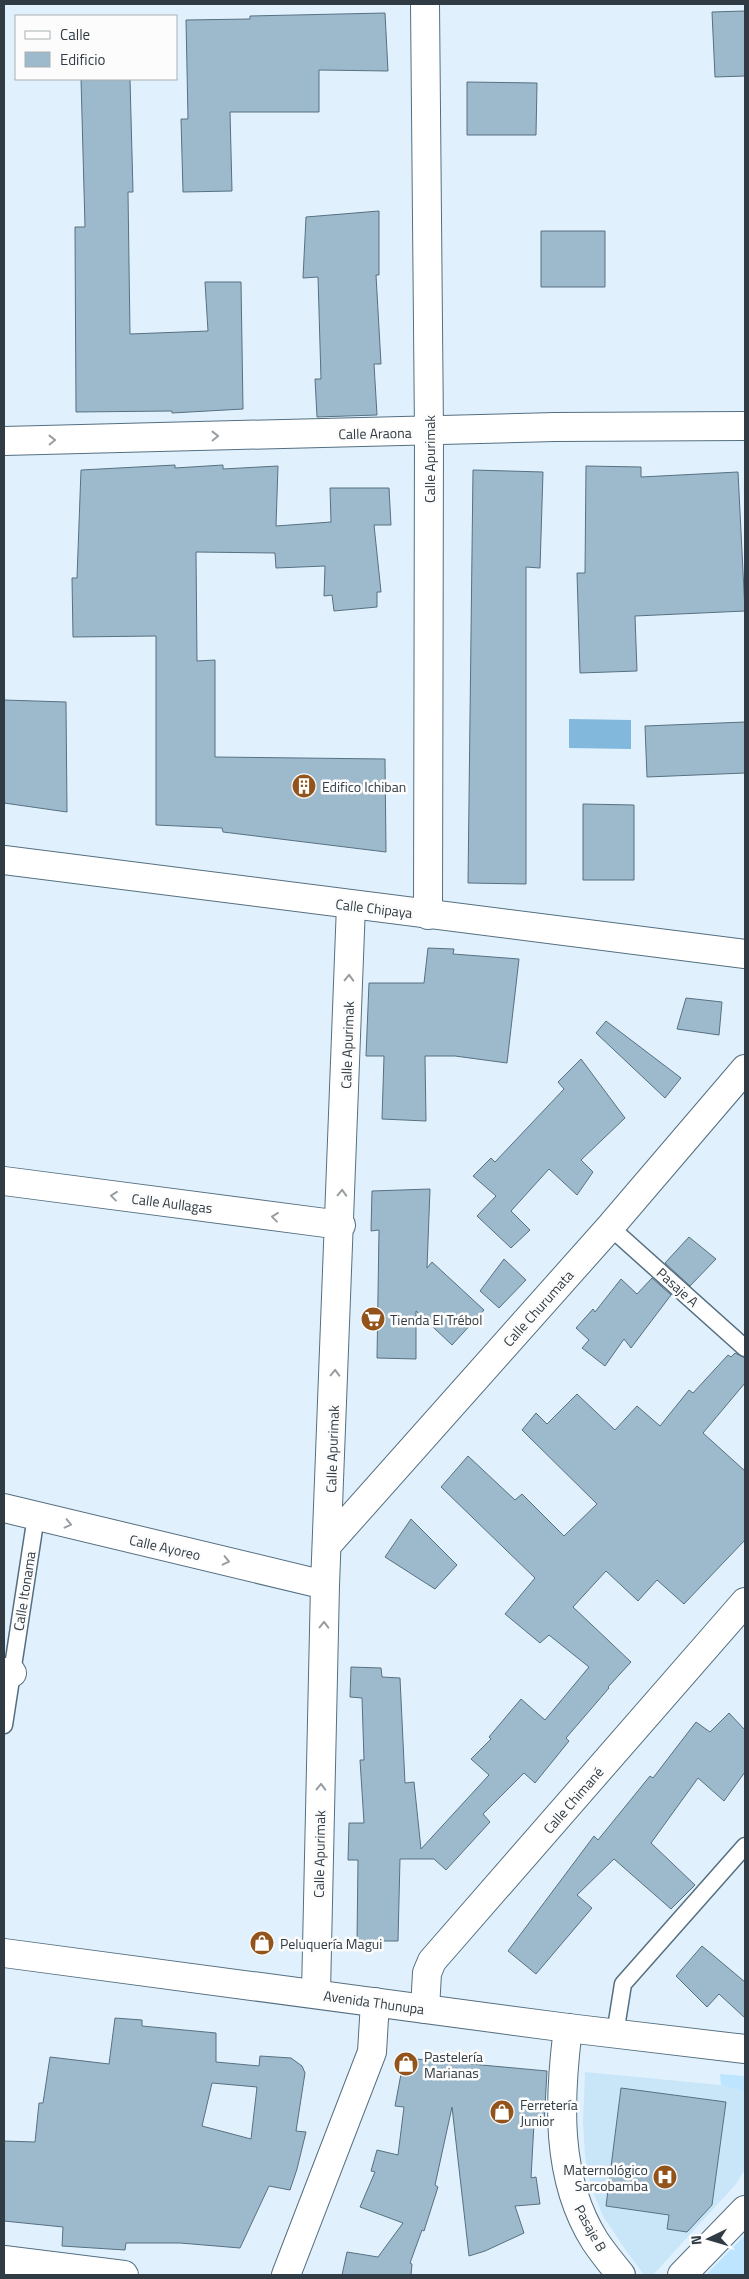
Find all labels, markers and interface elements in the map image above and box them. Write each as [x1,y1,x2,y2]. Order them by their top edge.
legend [15,15,178,80]
text: Calle [60,23,90,46]
text: Edificio [60,48,105,71]
street label: Calle Apurimak [419,415,440,503]
street label: Calle Araona [338,422,412,444]
one-way arrow [211,431,219,442]
one-way arrow [49,435,57,445]
building icon: Edifico Ichiban [291,773,317,799]
place label: Edifico Ichiban [322,776,406,797]
street label: Calle Chipaya [334,893,414,923]
one-way arrow [344,974,354,982]
street label: Calle Apurimak [335,1001,359,1089]
street label: Calle Aullagas [130,1188,214,1218]
one-way arrow [336,1189,347,1197]
one-way arrow [109,1191,117,1202]
one-way arrow [271,1212,279,1222]
street label: Pasaje A [652,1262,704,1312]
street label: Calle Churumata [498,1265,578,1351]
supermarket icon: Tienda El Trébol [360,1306,386,1332]
place label: Tienda El Trébol [390,1309,483,1330]
one-way arrow [330,1369,340,1376]
street label: Calle Apurimak [320,1405,344,1493]
one-way arrow [64,1518,73,1529]
street label: Calle Ayoreo [127,1529,203,1565]
street label: Calle Itonama [7,1550,41,1632]
one-way arrow [222,1555,231,1566]
one-way arrow [319,1621,330,1629]
street label: Calle Chimané [538,1762,608,1838]
one-way arrow [316,1783,326,1790]
street label: Calle Apurimak [308,1810,330,1898]
shop icon: Peluquería Magui [249,1930,275,1956]
place label: Peluquería Magui [280,1933,382,1954]
street label: Avenida Thunupa [322,1985,426,2019]
place label: Pastelería Marianas [424,2046,483,2083]
shop icon: Pastelería Marianas [393,2051,419,2077]
place label: Ferretería Junior [520,2094,578,2131]
shop icon: Ferretería Junior [489,2099,515,2125]
place label: Maternológico Sarcobamba [563,2159,648,2196]
hospital icon: Maternológico Sarcobamba [652,2164,678,2190]
street label: Pasaje B [570,2201,612,2255]
north arrow [684,2214,734,2264]
text: N [685,2234,706,2246]

